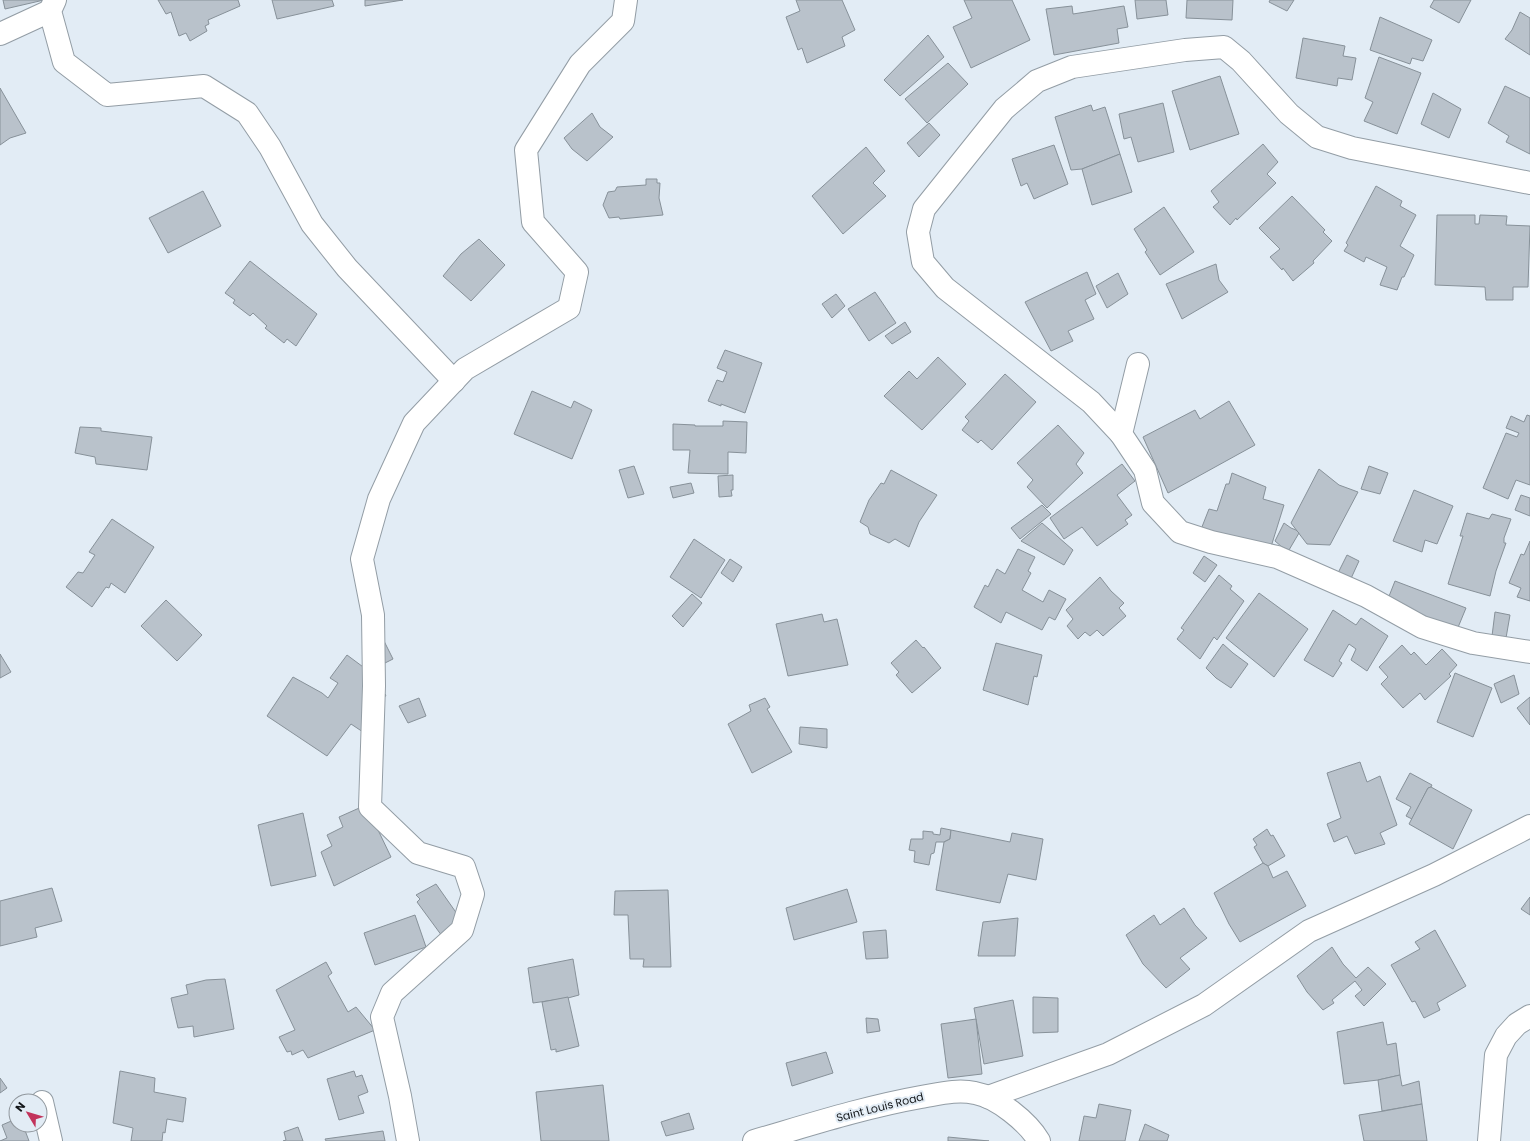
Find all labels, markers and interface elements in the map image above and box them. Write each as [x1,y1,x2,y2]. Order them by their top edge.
street label: Saint Louis Road [835,1088,925,1126]
north arrow [8,1093,48,1133]
text: N [11,1099,29,1115]

